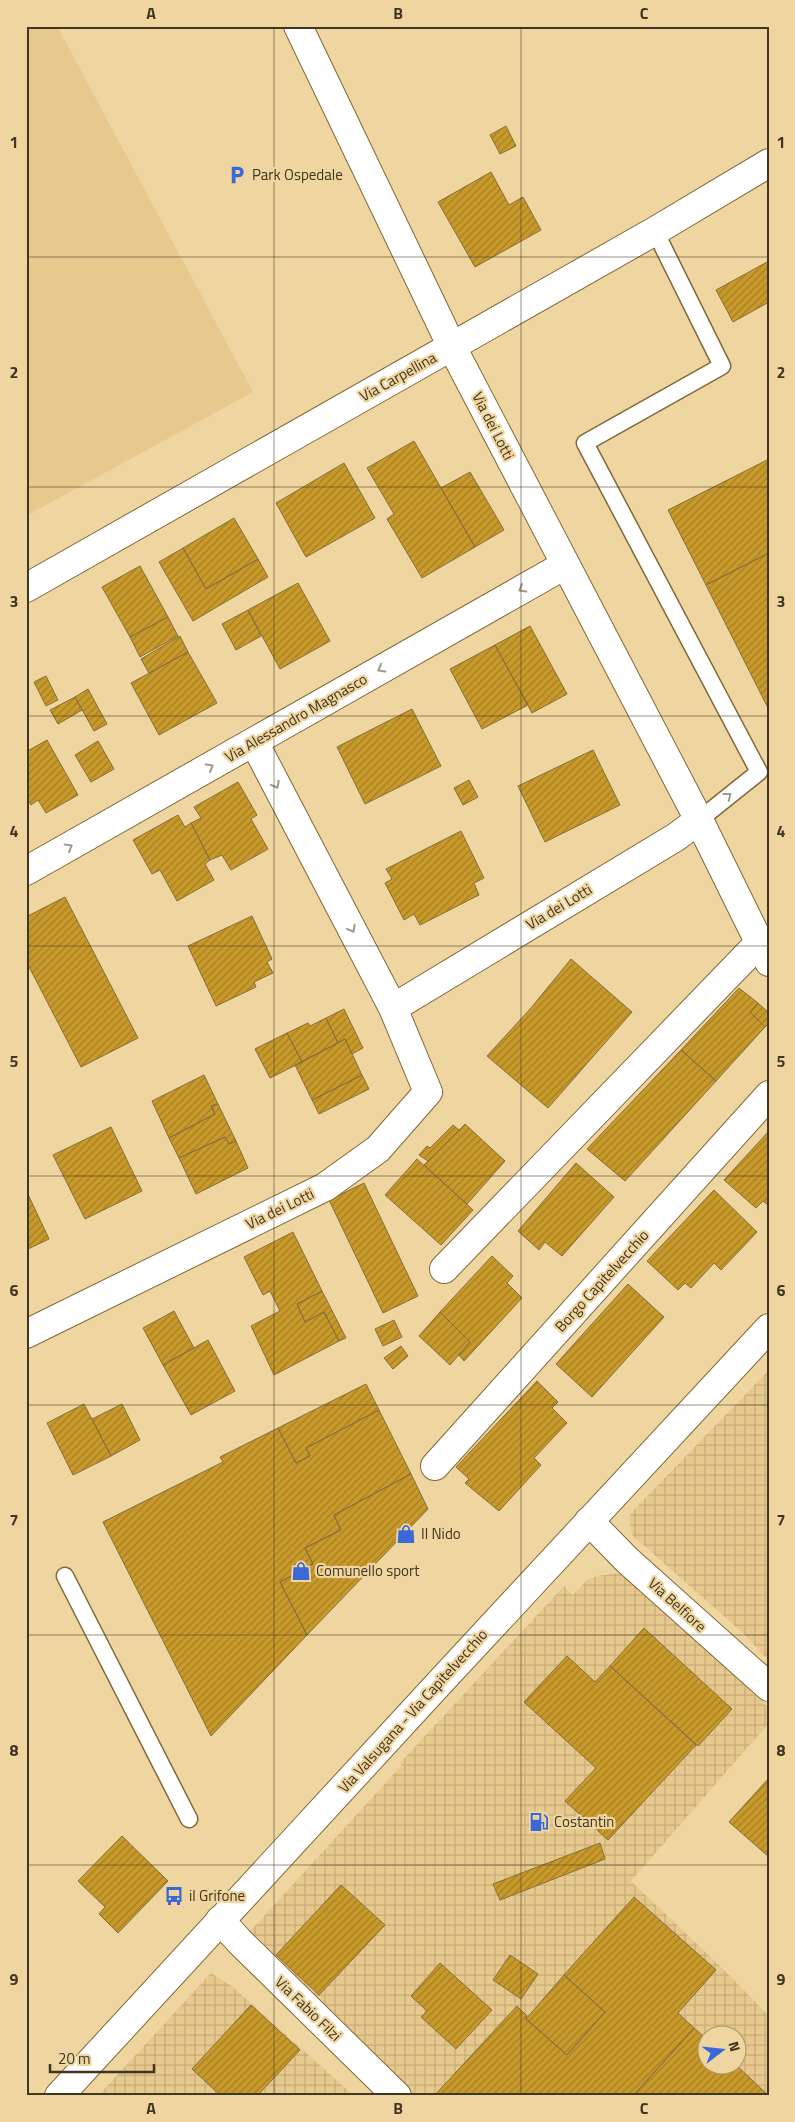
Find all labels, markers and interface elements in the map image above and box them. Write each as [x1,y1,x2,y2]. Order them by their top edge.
text: A [146,1,156,25]
text: B [393,1,403,25]
text: C [640,1,649,25]
text: 1 [10,130,18,154]
text: 1 [777,130,785,154]
place label: Park Ospedale [252,163,343,186]
parking icon: Park Ospedale [226,164,248,186]
street label: Via Carpellina [355,346,441,407]
text: 2 [10,360,18,384]
text: 2 [777,360,785,384]
street label: Via dei Lotti [466,388,520,464]
one-way arrow [519,583,528,593]
text: 3 [10,589,18,613]
text: 3 [777,589,785,613]
one-way arrow [378,663,387,673]
street label: Via Alessandro Magnasco [220,667,371,768]
one-way arrow [205,763,214,773]
one-way arrow [270,780,280,789]
one-way arrow [722,793,731,801]
text: 4 [10,819,19,843]
text: 4 [777,819,786,843]
one-way arrow [63,843,72,853]
street label: Via dei Lotti [521,878,596,935]
one-way arrow [346,924,356,933]
text: 5 [10,1049,19,1073]
text: 5 [777,1049,786,1073]
street label: Via dei Lotti [242,1182,318,1235]
street label: Borgo Capitelvecchio [549,1224,654,1337]
text: 6 [10,1278,19,1302]
text: 6 [777,1278,786,1302]
text: 7 [10,1508,18,1532]
text: 7 [777,1508,785,1532]
place label: Il Nido [421,1522,461,1545]
shop icon: Il Nido [395,1523,417,1545]
place label: Comunello sport [316,1559,420,1582]
shop icon: Comunello sport [290,1560,312,1582]
street label: Via Belfiore [643,1572,712,1637]
street label: Via Valsugana - Via Capitelvecchio [333,1623,493,1798]
text: 8 [10,1738,19,1762]
text: 8 [777,1738,786,1762]
place label: Costantin [554,1810,614,1833]
fuel station icon: Costantin [528,1811,550,1833]
place label: il Grifone [189,1884,245,1907]
bus stop icon: il Grifone [163,1885,185,1907]
text: 9 [10,1967,19,1991]
text: 9 [777,1967,786,1991]
street label: Via Fabio Filzi [270,1971,347,2046]
north arrow [698,2024,748,2074]
text: N [724,2039,746,2054]
scale bar [50,2042,154,2074]
text: 20 m [58,2047,91,2070]
text: A [146,2096,156,2120]
text: B [393,2096,403,2120]
text: C [640,2096,649,2120]

